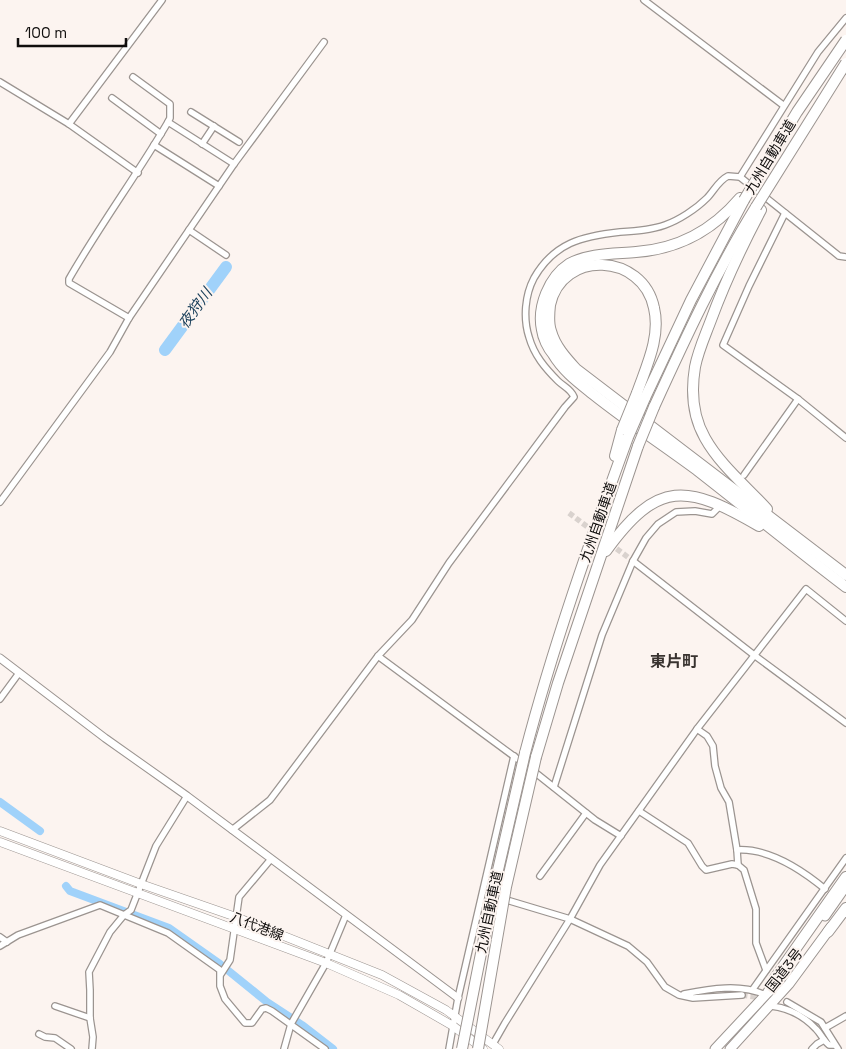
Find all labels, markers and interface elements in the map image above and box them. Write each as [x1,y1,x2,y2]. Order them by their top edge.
scale bar [18,15,125,47]
text: 100 m [25,23,67,42]
street label: 九州自動車道 [741,116,799,198]
water label: 夜狩川 [174,283,217,332]
street label: 九州自動車道 [576,479,620,565]
district label: 東片町 [650,651,698,672]
street label: 九州自動車道 [471,869,507,955]
street label: 八代港線 [228,908,286,944]
street label: 国道3号 [761,945,807,995]

